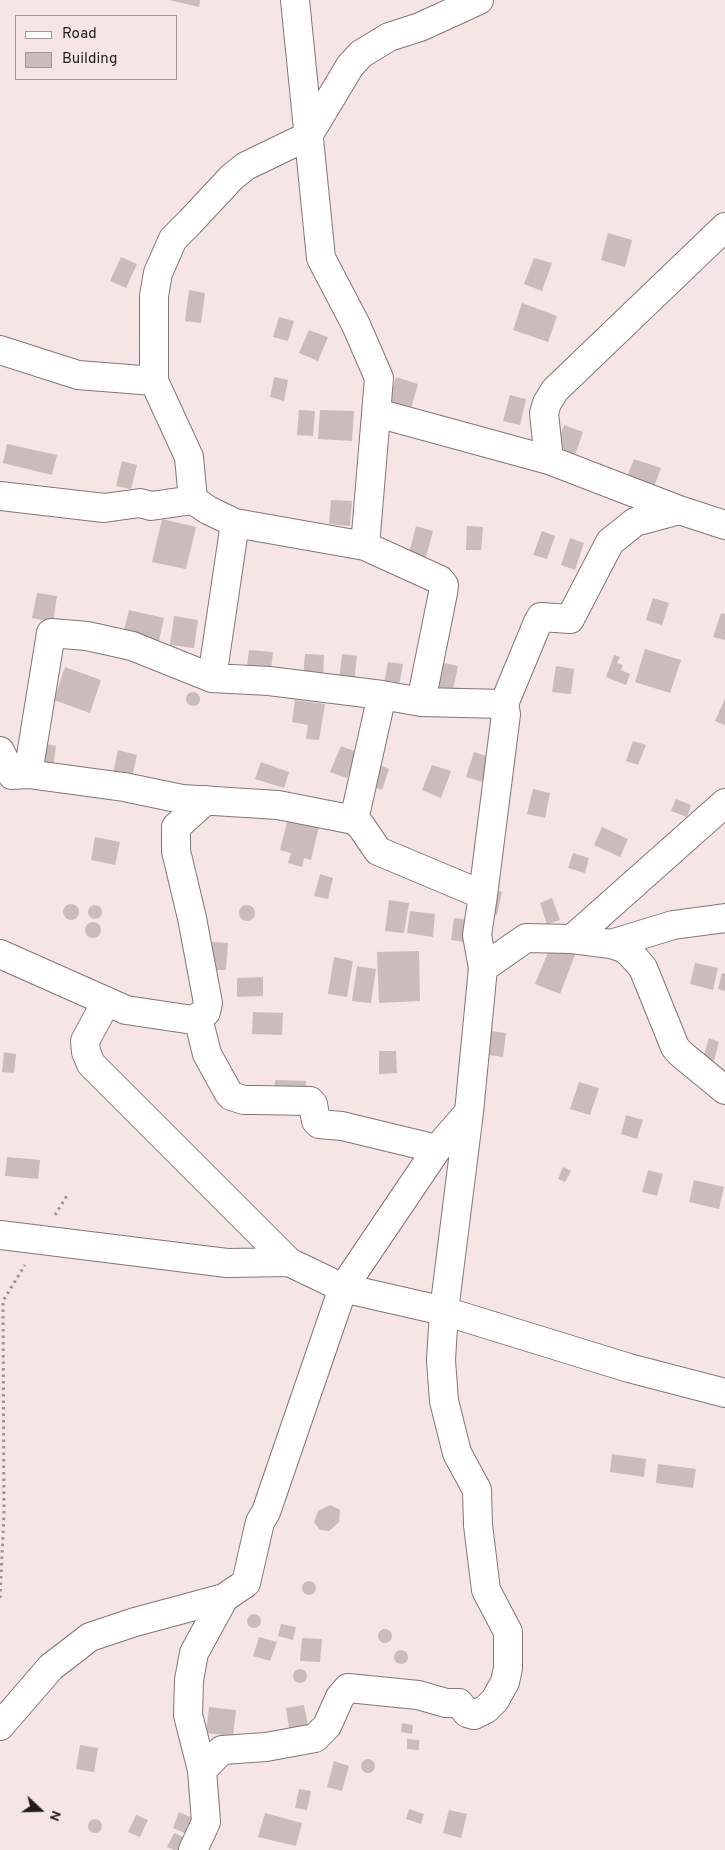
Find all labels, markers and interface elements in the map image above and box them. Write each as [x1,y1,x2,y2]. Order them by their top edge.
legend [15,15,178,80]
text: Road [62,25,97,44]
text: Building [62,50,117,69]
north arrow [15,1785,65,1835]
text: N [45,1808,64,1823]

